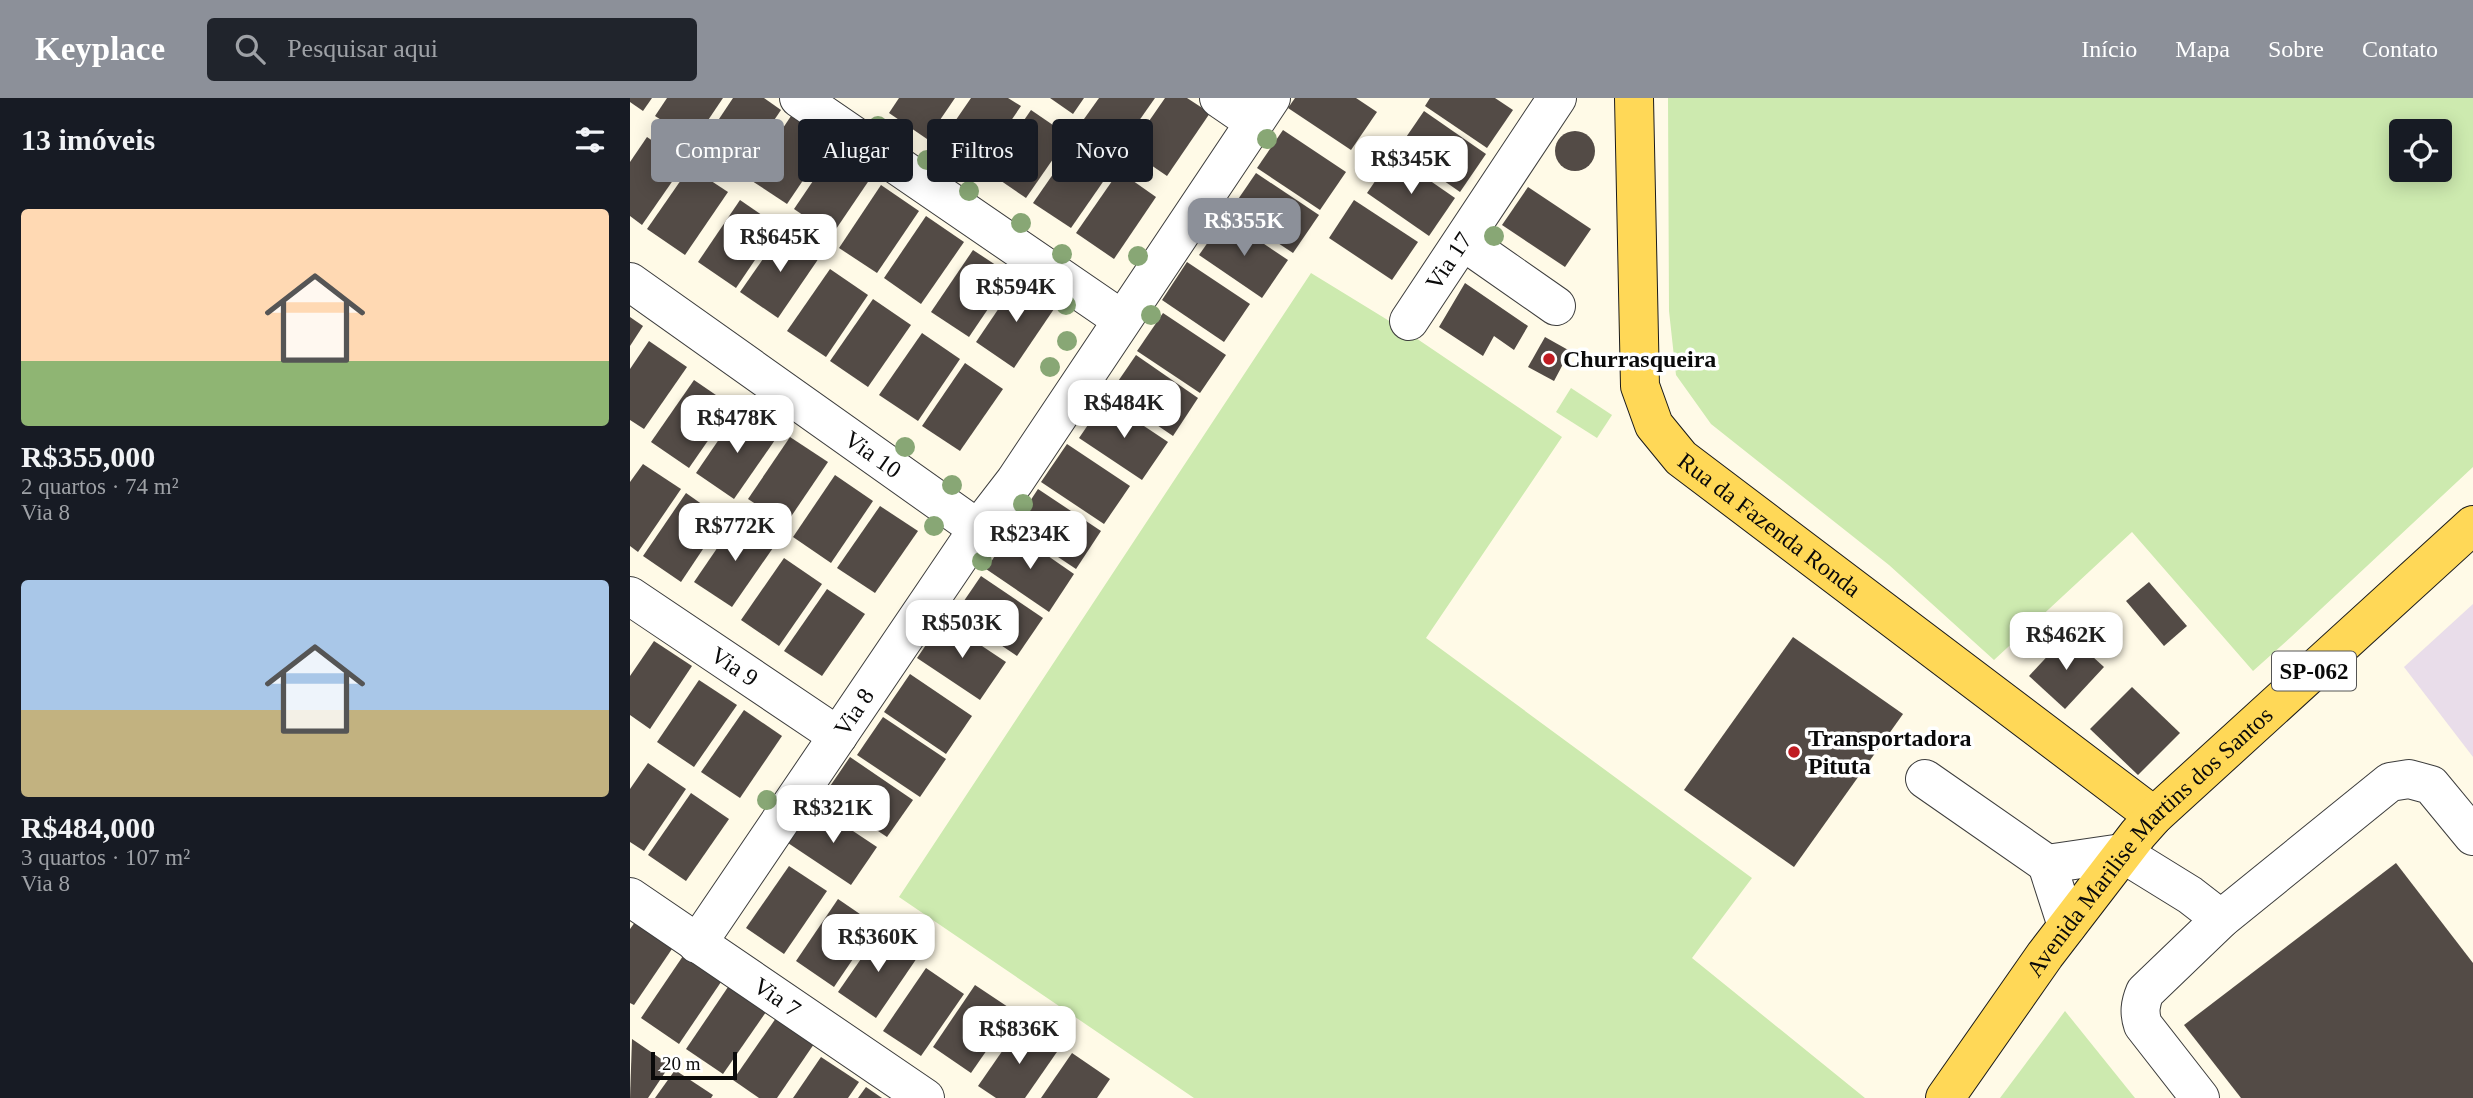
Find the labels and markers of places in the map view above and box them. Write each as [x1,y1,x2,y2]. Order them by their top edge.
pin: R$345K [1354,136,1468,196]
pin: R$355K [1187,198,1301,258]
pin: R$645K [723,214,837,274]
pin: R$594K [959,264,1073,324]
place label: Churrasqueira [1563,346,1716,372]
marker: Churrasqueira [1541,351,1557,367]
pin: R$484K [1067,380,1181,440]
pin: R$478K [680,396,794,455]
pin: R$772K [678,504,792,563]
pin: R$234K [973,512,1087,571]
pin: R$503K [905,601,1019,660]
pin: R$462K [2009,612,2123,672]
place label: Transportadora Pituta [1808,725,1972,779]
marker: Transportadora Pituta [1786,744,1802,760]
pin: R$321K [776,786,890,845]
pin: R$360K [821,914,935,974]
pin: R$836K [962,1006,1076,1066]

